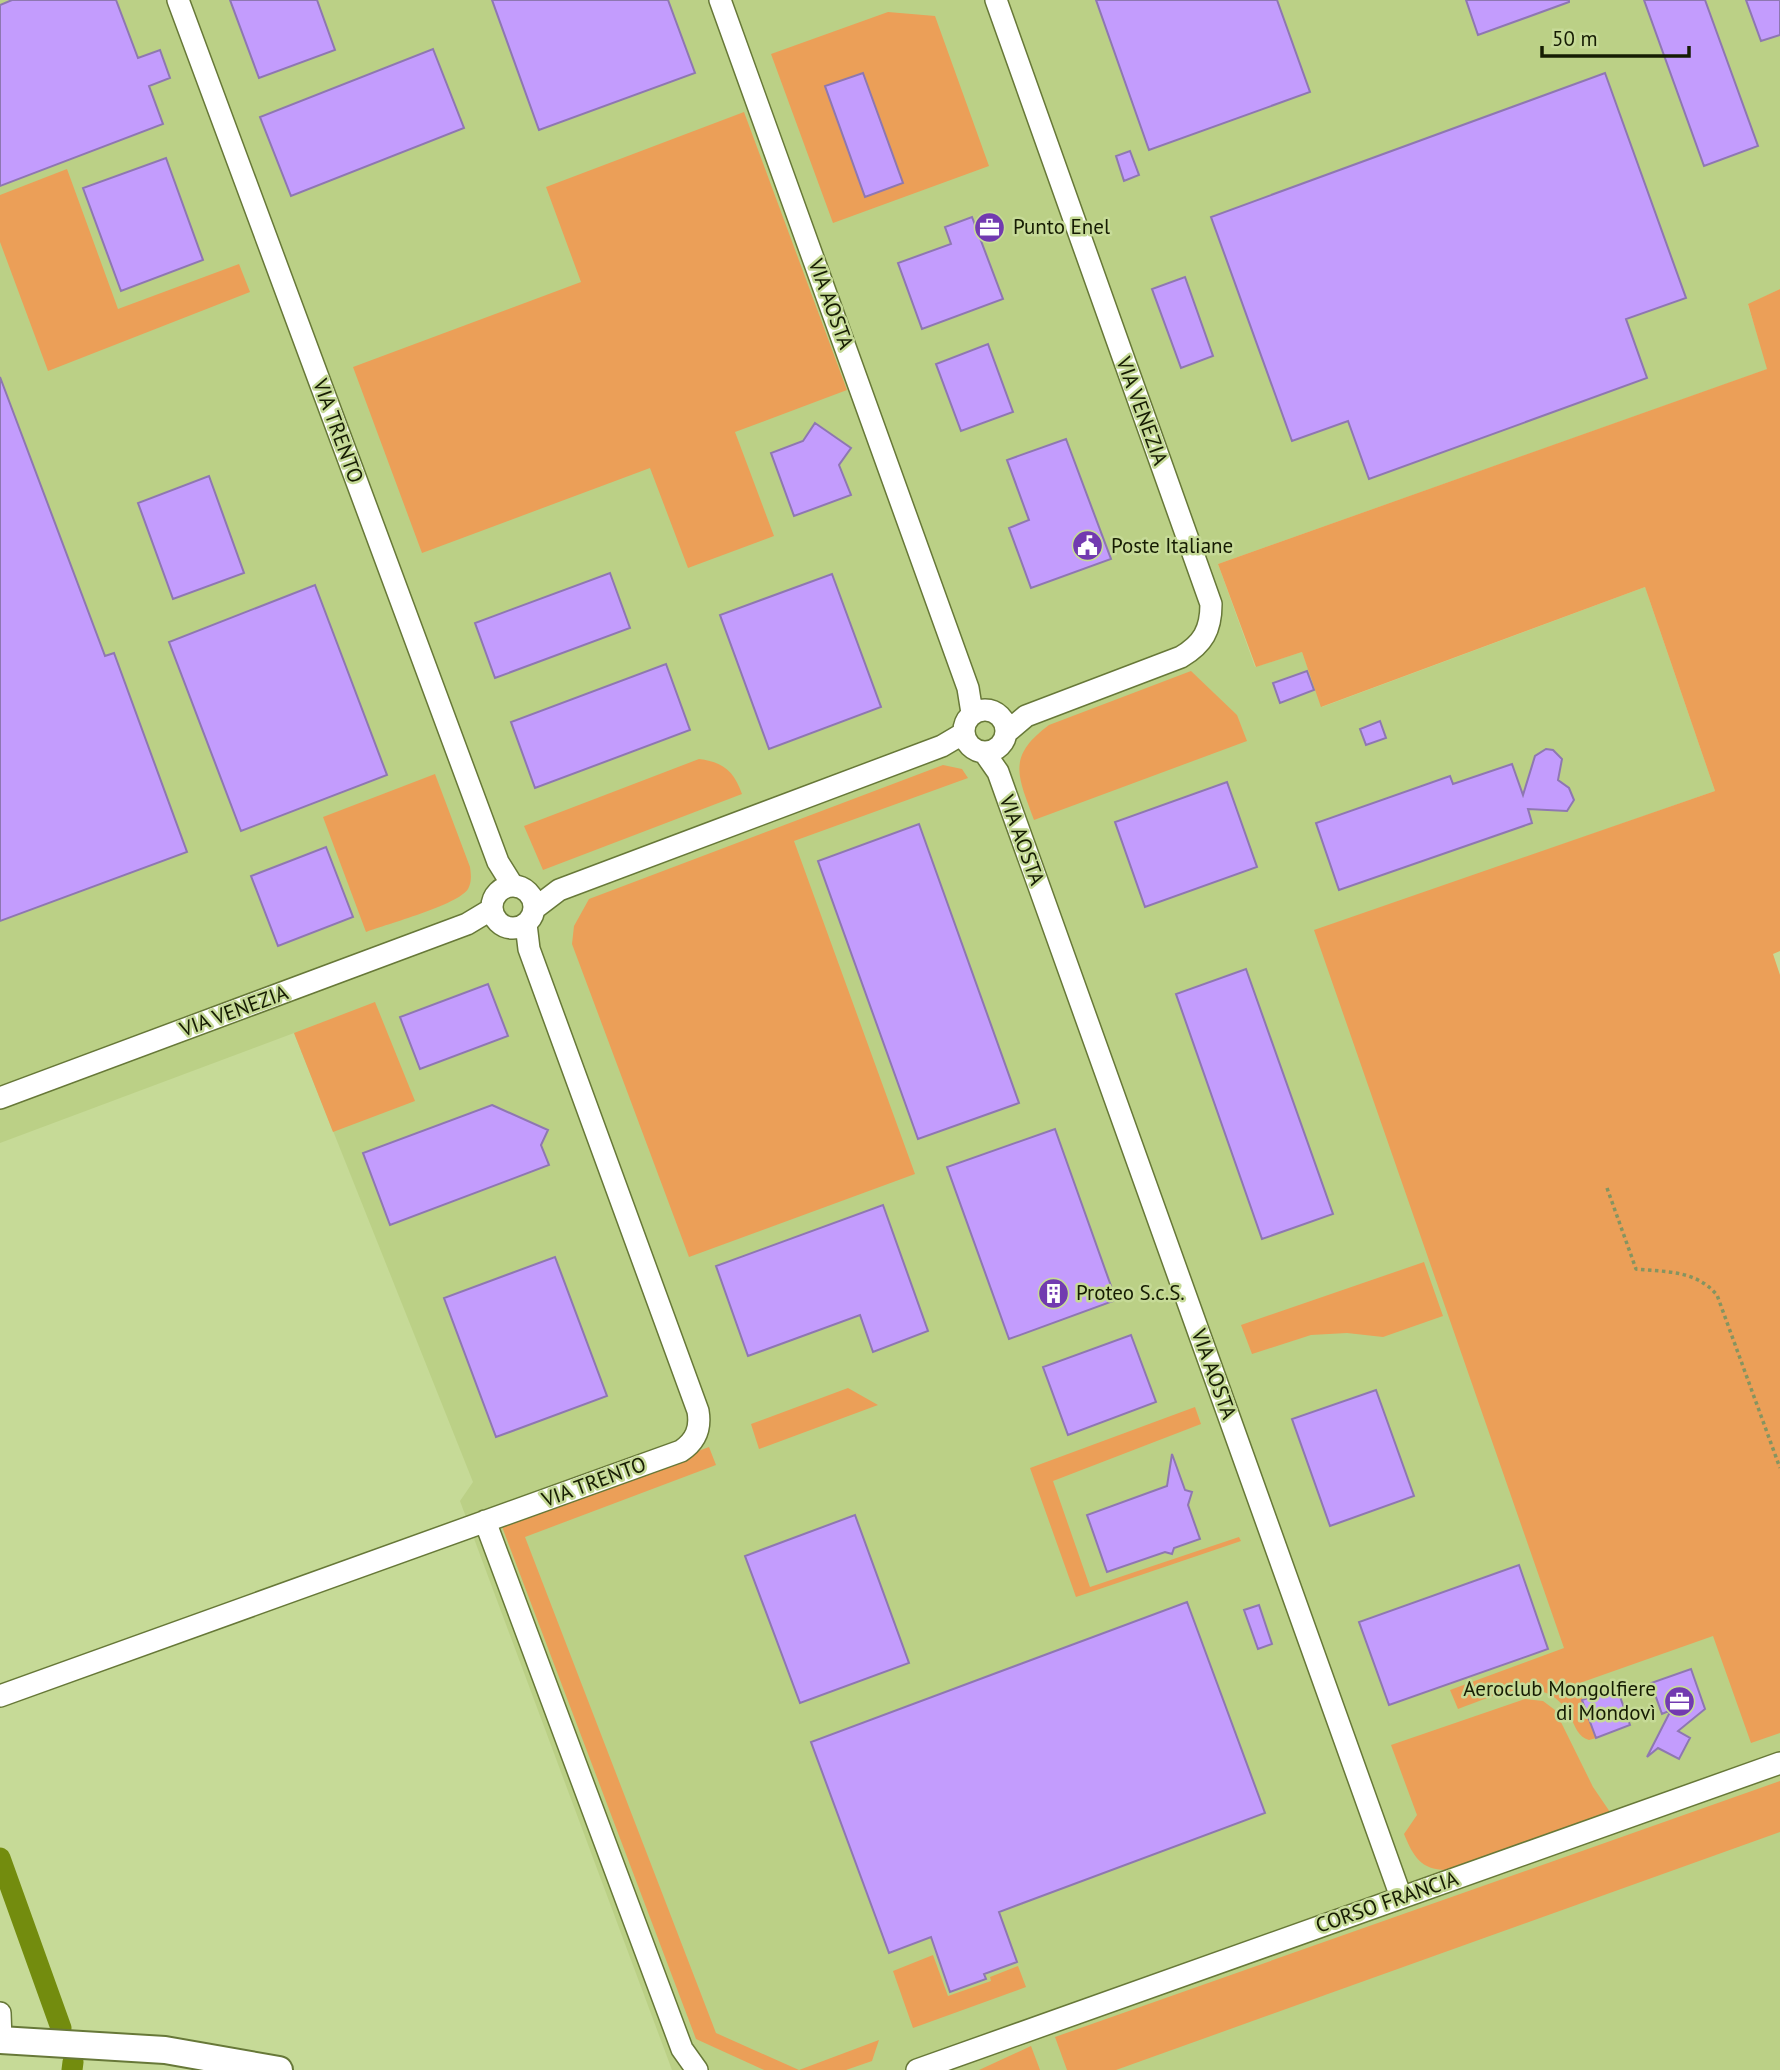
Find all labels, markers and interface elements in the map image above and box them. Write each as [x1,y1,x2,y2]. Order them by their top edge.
scale bar [1542,14,1689,58]
text: 50 m [1552,25,1598,52]
office icon: Punto Enel [973,210,1007,244]
place label: Punto Enel [1013,213,1110,240]
street label: VIA AOSTA [802,254,861,353]
street label: VIA VENEZIA [1110,352,1175,469]
street label: VIA TRENTO [307,374,370,487]
public building icon: Poste Italiane [1071,529,1105,563]
place label: Poste Italiane [1111,532,1233,559]
street label: VIA AOSTA [993,790,1052,889]
street label: VIA VENEZIA [175,978,292,1043]
building icon: Proteo S.c.S. [1036,1276,1070,1310]
place label: Proteo S.c.S. [1076,1279,1185,1306]
street label: VIA AOSTA [1185,1324,1244,1423]
street label: VIA TRENTO [537,1450,650,1513]
place label: Aeroclub Mongolfiere di Mondovì [1463,1675,1656,1726]
office icon: Aeroclub Mongolfiere di Mondovì [1662,1684,1696,1718]
street label: CORSO FRANCIA [1312,1864,1462,1939]

